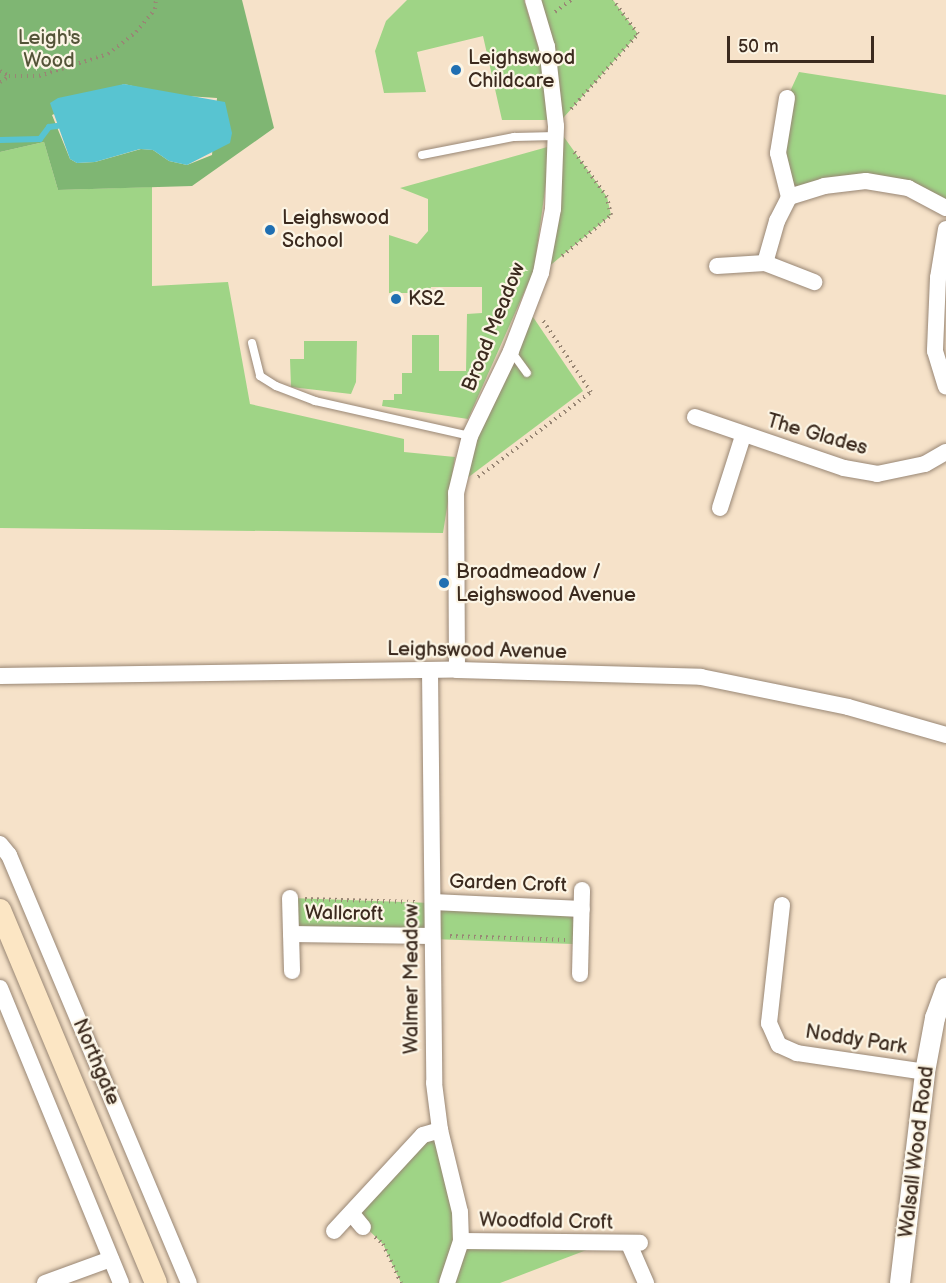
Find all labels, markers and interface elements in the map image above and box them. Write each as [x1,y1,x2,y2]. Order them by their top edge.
scale bar [730,24,877,62]
park label: Leigh's Wood [18,26,80,73]
text: 50 m [738,36,779,57]
place label: Leighswood Childcare [468,46,575,93]
marker: Leighswood Childcare [449,63,463,77]
place label: Leighswood School [282,207,389,254]
marker: Leighswood School [263,223,277,237]
street label: Broad Meadow [457,259,531,395]
place label: KS2 [408,287,445,311]
marker: KS2 [389,292,403,306]
street label: The Glades [764,409,870,461]
place label: Broadmeadow / Leighswood Avenue [456,560,636,607]
marker: Broadmeadow / Leighswood Avenue [437,576,451,590]
street label: Leighswood Avenue [387,637,567,665]
street label: Garden Croft [449,870,567,898]
street label: Wallcroft [305,901,383,927]
street label: Walmer Meadow [400,904,424,1054]
street label: Northgate [67,1015,125,1109]
street label: Noddy Park [803,1020,909,1060]
street label: Walsall Wood Road [895,1064,939,1240]
street label: Woodfold Croft [479,1209,613,1235]

